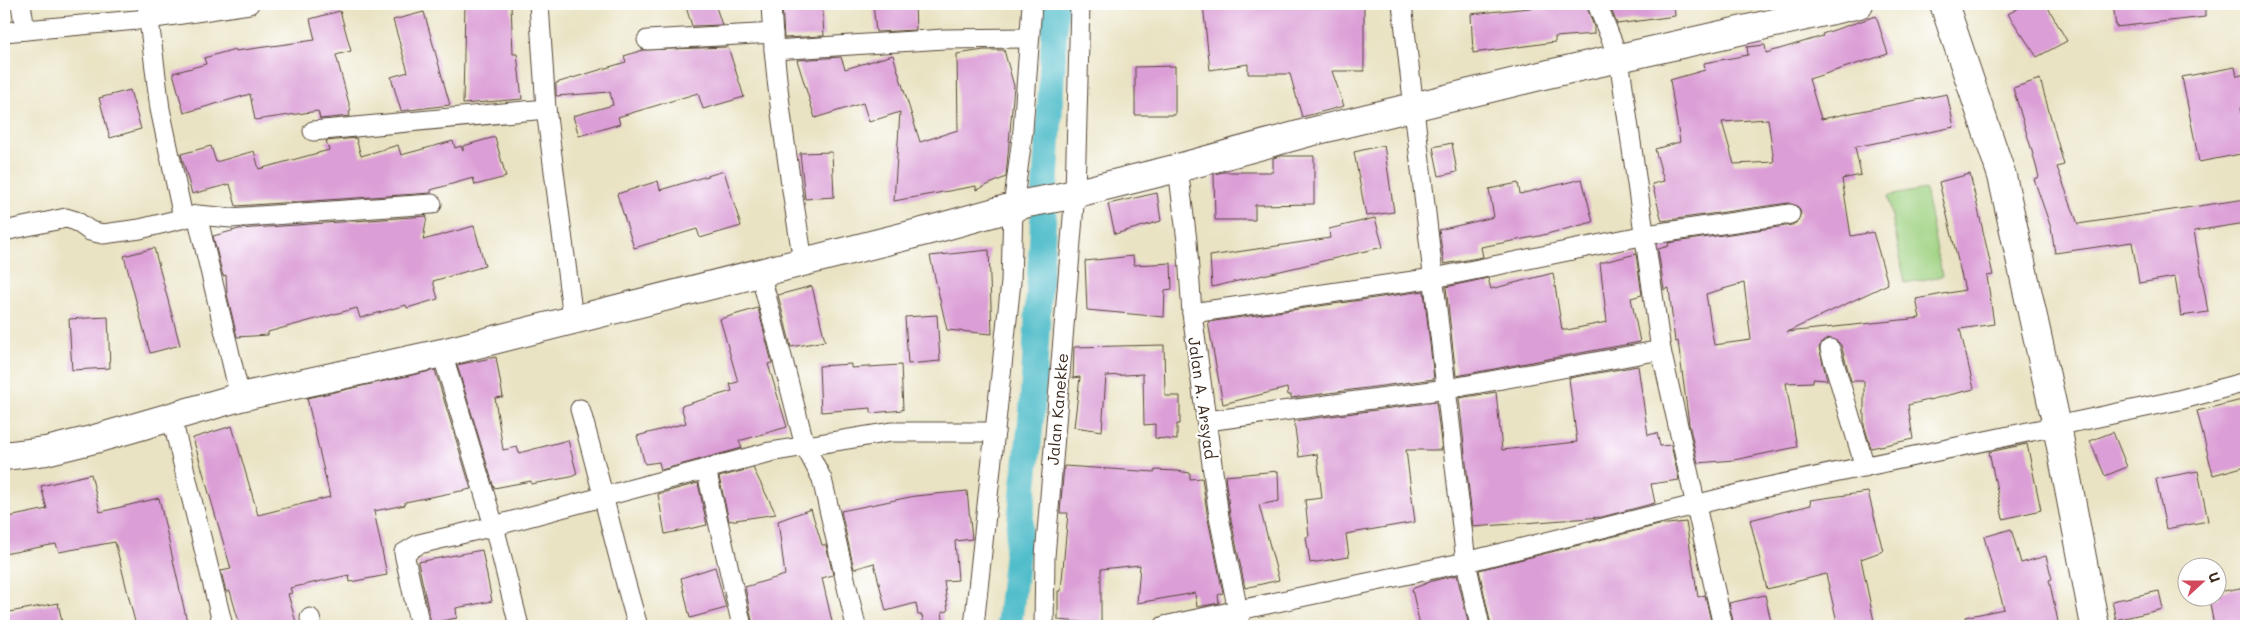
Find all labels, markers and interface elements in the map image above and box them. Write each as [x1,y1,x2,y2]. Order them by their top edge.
street label: Jalan A. Arsyad [1184,336,1222,460]
street label: Jalan Kanekke [1042,352,1072,466]
north arrow [2178,558,2228,608]
text: U [2204,569,2225,585]

